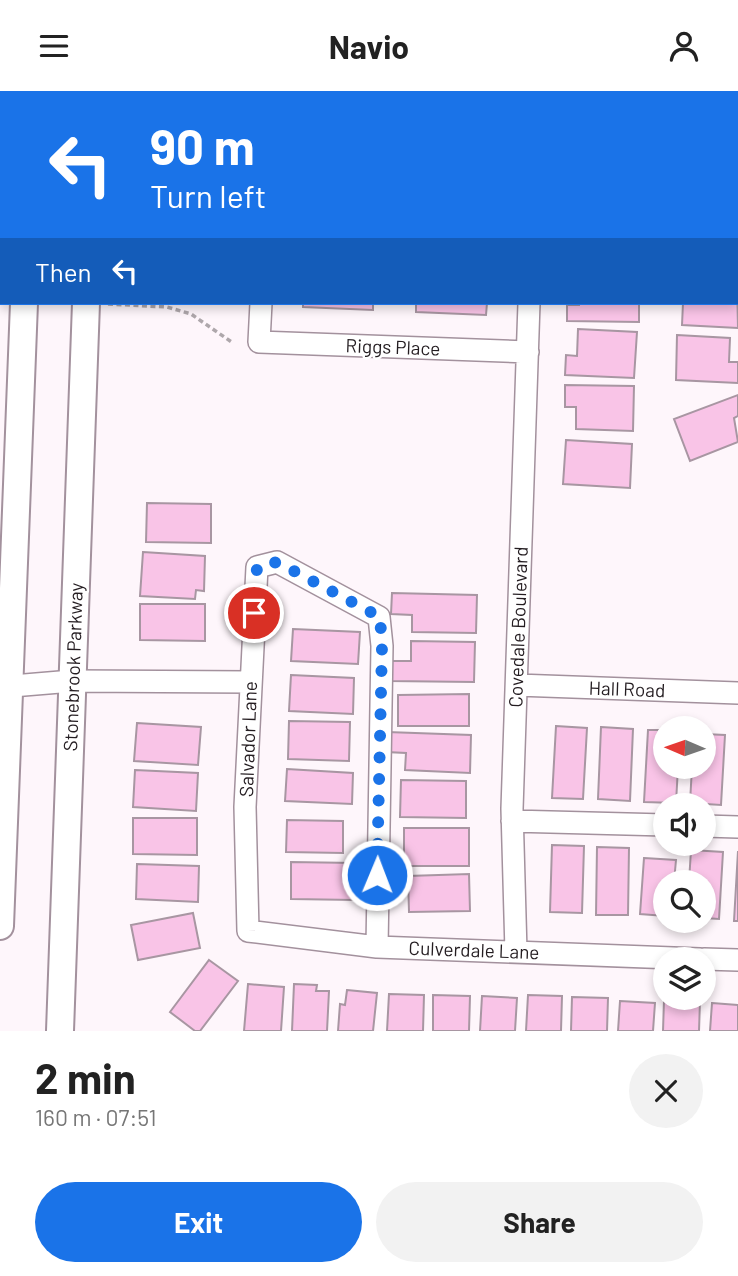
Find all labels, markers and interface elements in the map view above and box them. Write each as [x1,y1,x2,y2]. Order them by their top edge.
icon: menu [35,27,73,65]
text: Navio [329,27,409,65]
icon: person [665,27,703,65]
text: 90 m [150,116,255,175]
icon: left [35,119,126,210]
text: Turn left [150,176,267,214]
icon: left [106,252,144,290]
text: Then [35,256,92,287]
street label: Riggs Place [345,333,441,360]
street label: Covedale Boulevard [503,546,532,708]
street label: Stonebrook Parkway [58,582,87,752]
pin [224,583,284,643]
icon: arrive [235,594,273,632]
street label: Hall Road [588,676,666,701]
street label: Salvador Lane [234,681,261,797]
north arrow [653,716,716,779]
map controls [653,716,716,1010]
button: sound [653,793,716,856]
position arrow [340,838,414,912]
button: search [653,870,716,933]
street label: Culverdale Lane [408,936,540,963]
button: layers [653,947,716,1010]
text: 2 min [35,1052,136,1102]
button: close [629,1054,703,1128]
text: 160 m · 07:51 [35,1103,156,1131]
button: Exit [35,1182,362,1262]
button: Share [376,1182,703,1262]

